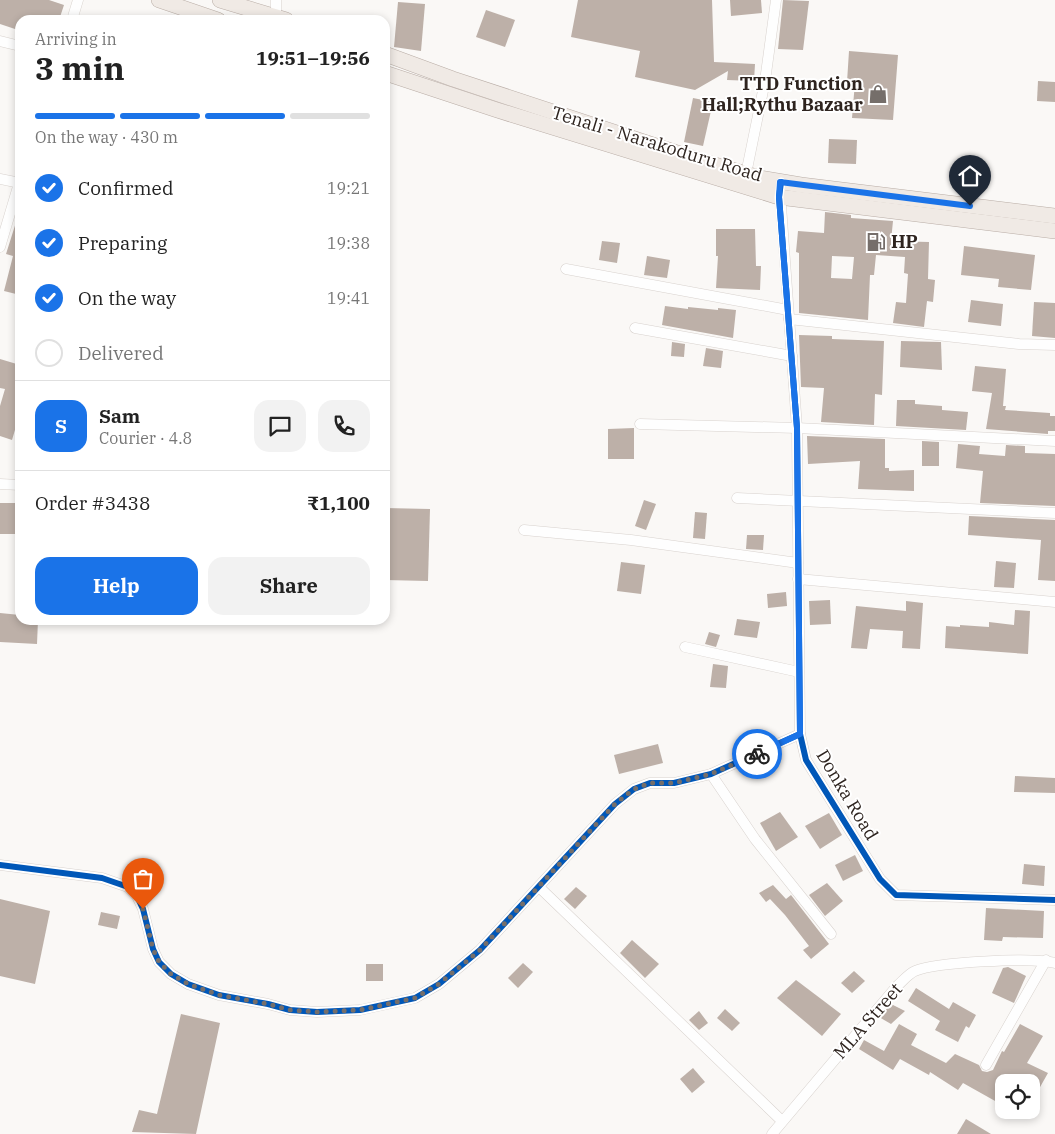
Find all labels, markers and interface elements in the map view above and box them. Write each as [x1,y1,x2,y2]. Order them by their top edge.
text: Arriving in [35,29,117,49]
text: 19:51–19:56 [256,46,370,70]
text: 3 min [35,47,125,89]
place label: TTD Function Hall;Rythu Bazaar [702,72,863,116]
shop icon: TTD Function Hall;Rythu Bazaar [867,83,889,105]
street label: Tenali - Narakoduru Road [549,100,765,187]
text: On the way · 430 m [35,127,178,147]
pin [949,155,991,206]
icon: home [956,162,984,190]
icon: check [35,174,63,202]
text: Confirmed [78,176,173,200]
text: 19:21 [327,178,370,198]
icon: check [35,229,63,257]
place label: HP [891,230,918,253]
text: Preparing [78,231,167,255]
fuel station icon: HP [865,231,887,253]
text: 19:38 [327,233,370,253]
icon: check [35,284,63,312]
text: On the way [78,286,176,310]
text: 19:41 [327,288,370,308]
text: Delivered [78,341,164,365]
button: chat [254,400,306,452]
button: phone [318,400,370,452]
text: Sam [99,404,140,428]
text: S [55,414,67,438]
text: Courier · 4.8 [99,428,192,448]
text: Order #3438 [35,491,150,515]
text: ₹1,100 [307,491,370,515]
button: Help [35,557,198,615]
button: Share [208,557,370,615]
courier [732,729,782,779]
icon: bike [743,740,771,768]
street label: Donka Road [811,745,884,844]
pin [122,858,164,909]
icon: bag [129,865,157,893]
street label: MLA Street [828,978,907,1064]
map controls [995,1074,1040,1119]
button: locate [995,1074,1040,1119]

